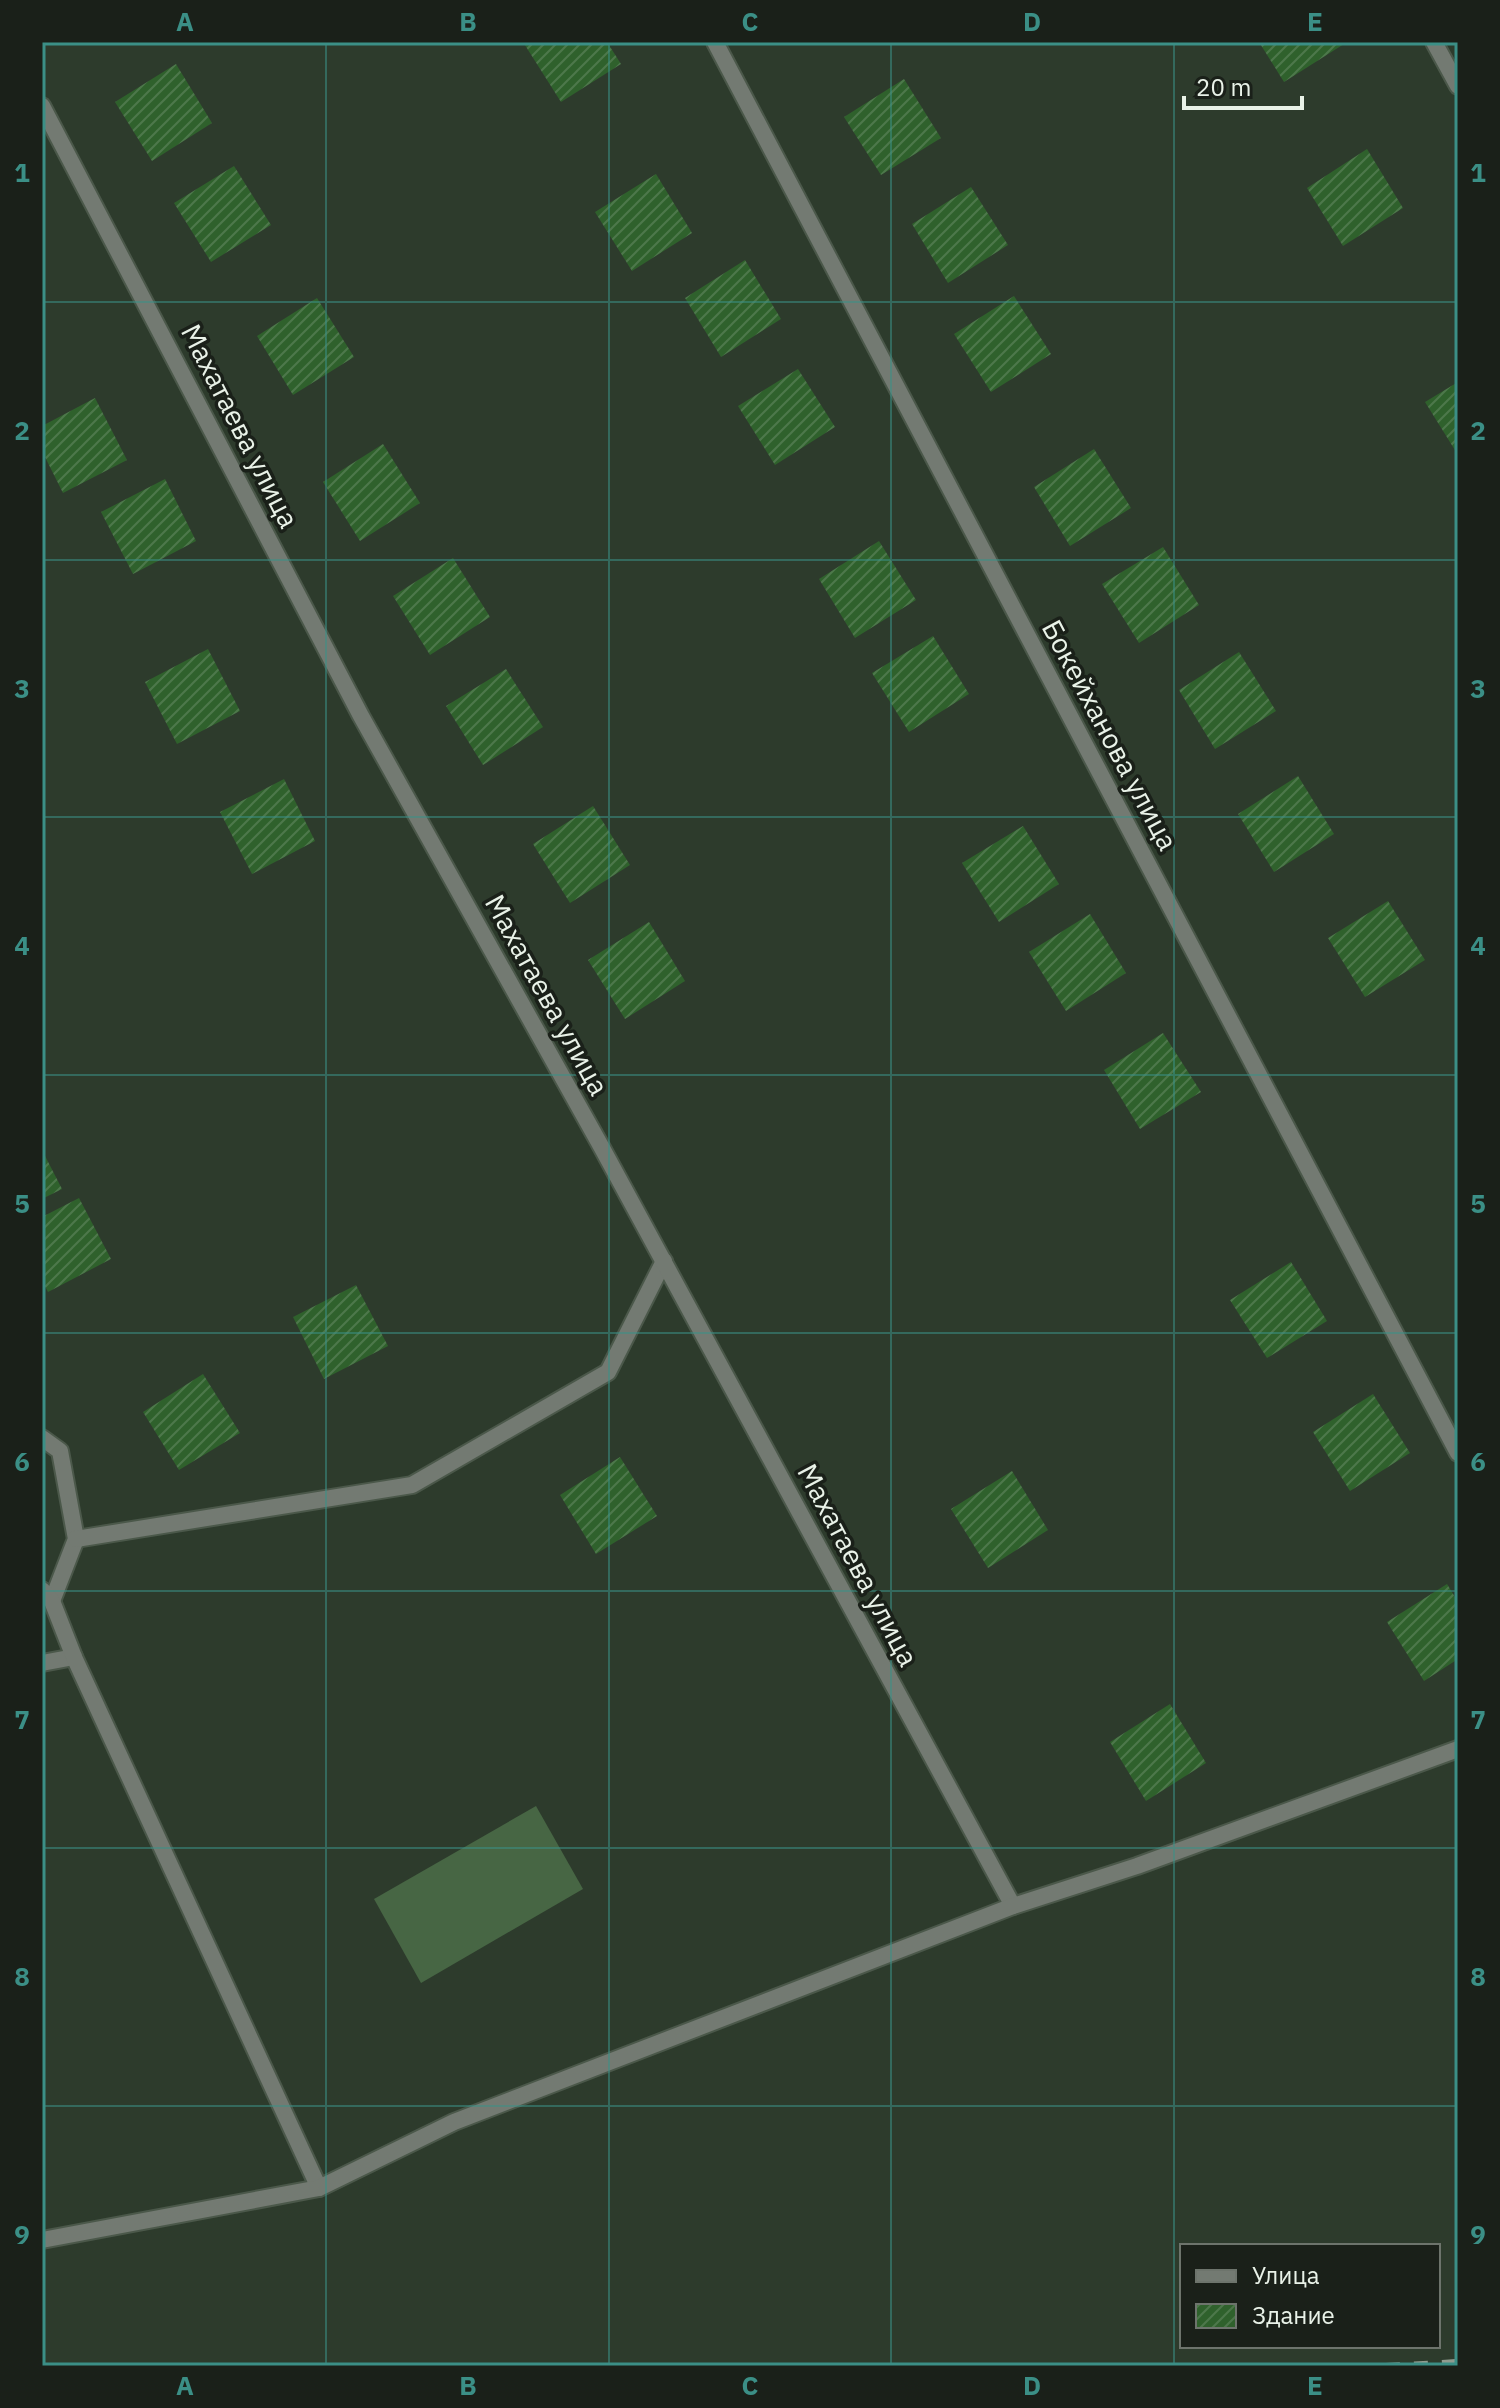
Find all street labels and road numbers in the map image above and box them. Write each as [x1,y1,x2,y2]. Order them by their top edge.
street label: Махатаева улица [173,318,308,534]
street label: Бокейханова улица [1034,613,1187,857]
street label: Махатаева улица [477,888,618,1102]
street label: Махатаева улица [789,1457,927,1672]

